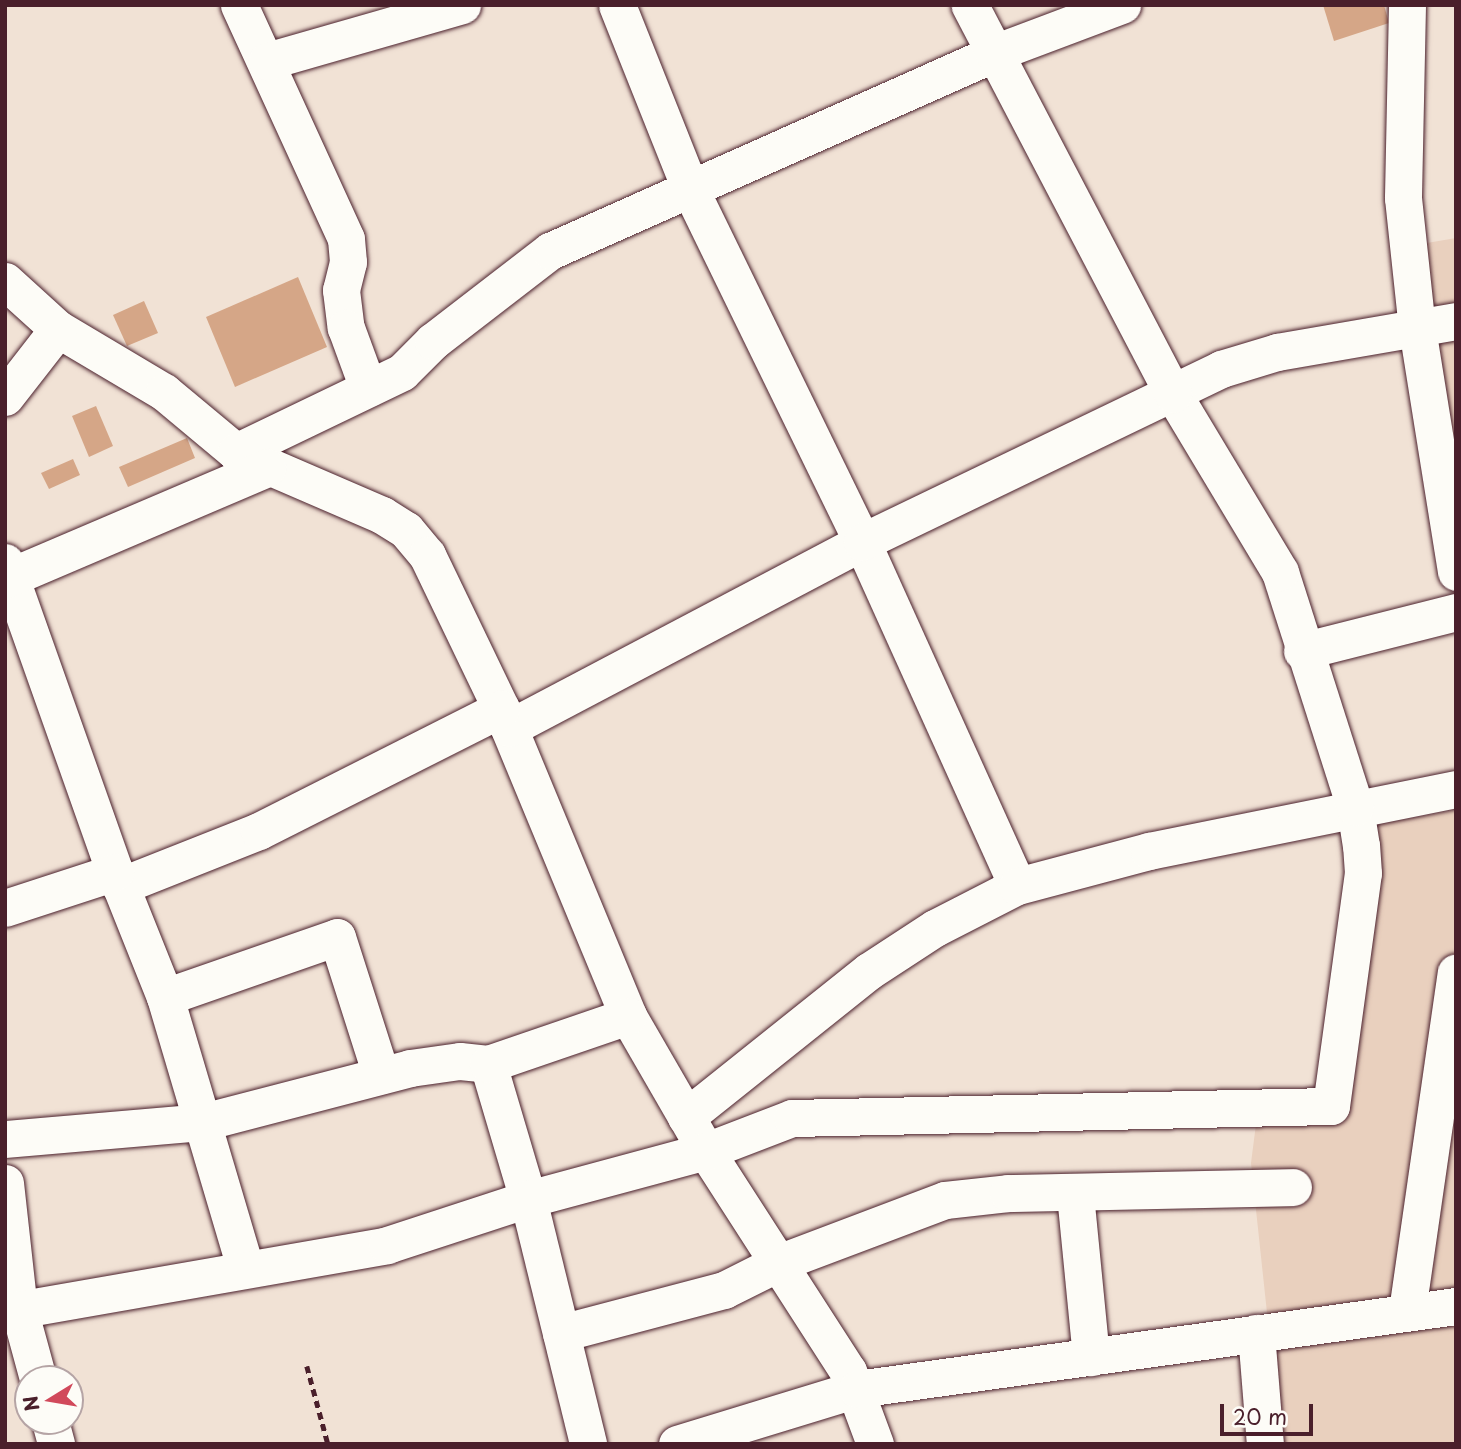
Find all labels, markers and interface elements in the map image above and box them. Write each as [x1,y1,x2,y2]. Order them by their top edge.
north arrow [14,1365,84,1435]
scale bar [1223,1390,1316,1434]
text: N [15,1394,46,1414]
text: 20 m [1233,1400,1287,1432]

